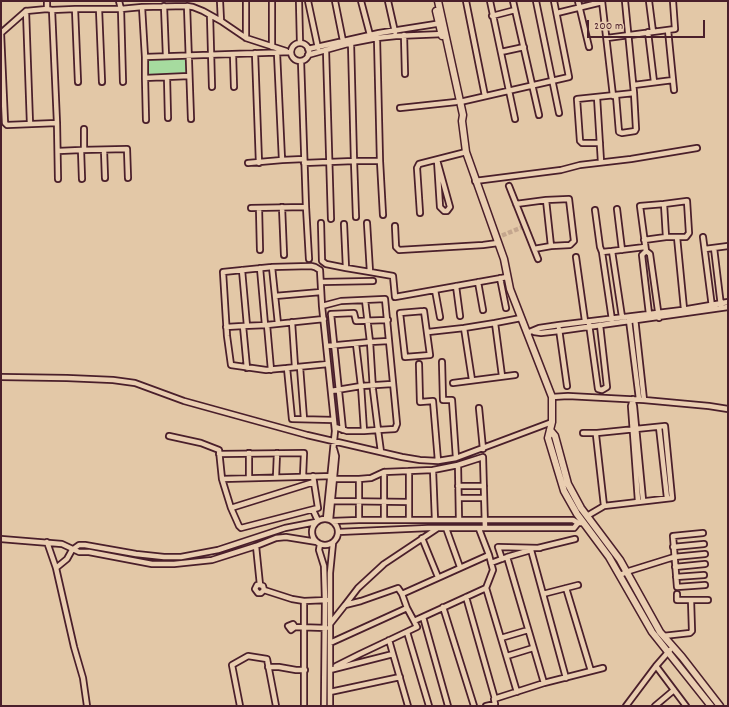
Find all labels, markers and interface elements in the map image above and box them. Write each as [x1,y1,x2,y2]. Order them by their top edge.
scale bar [589,12,707,38]
text: 200 m [594,18,623,35]

